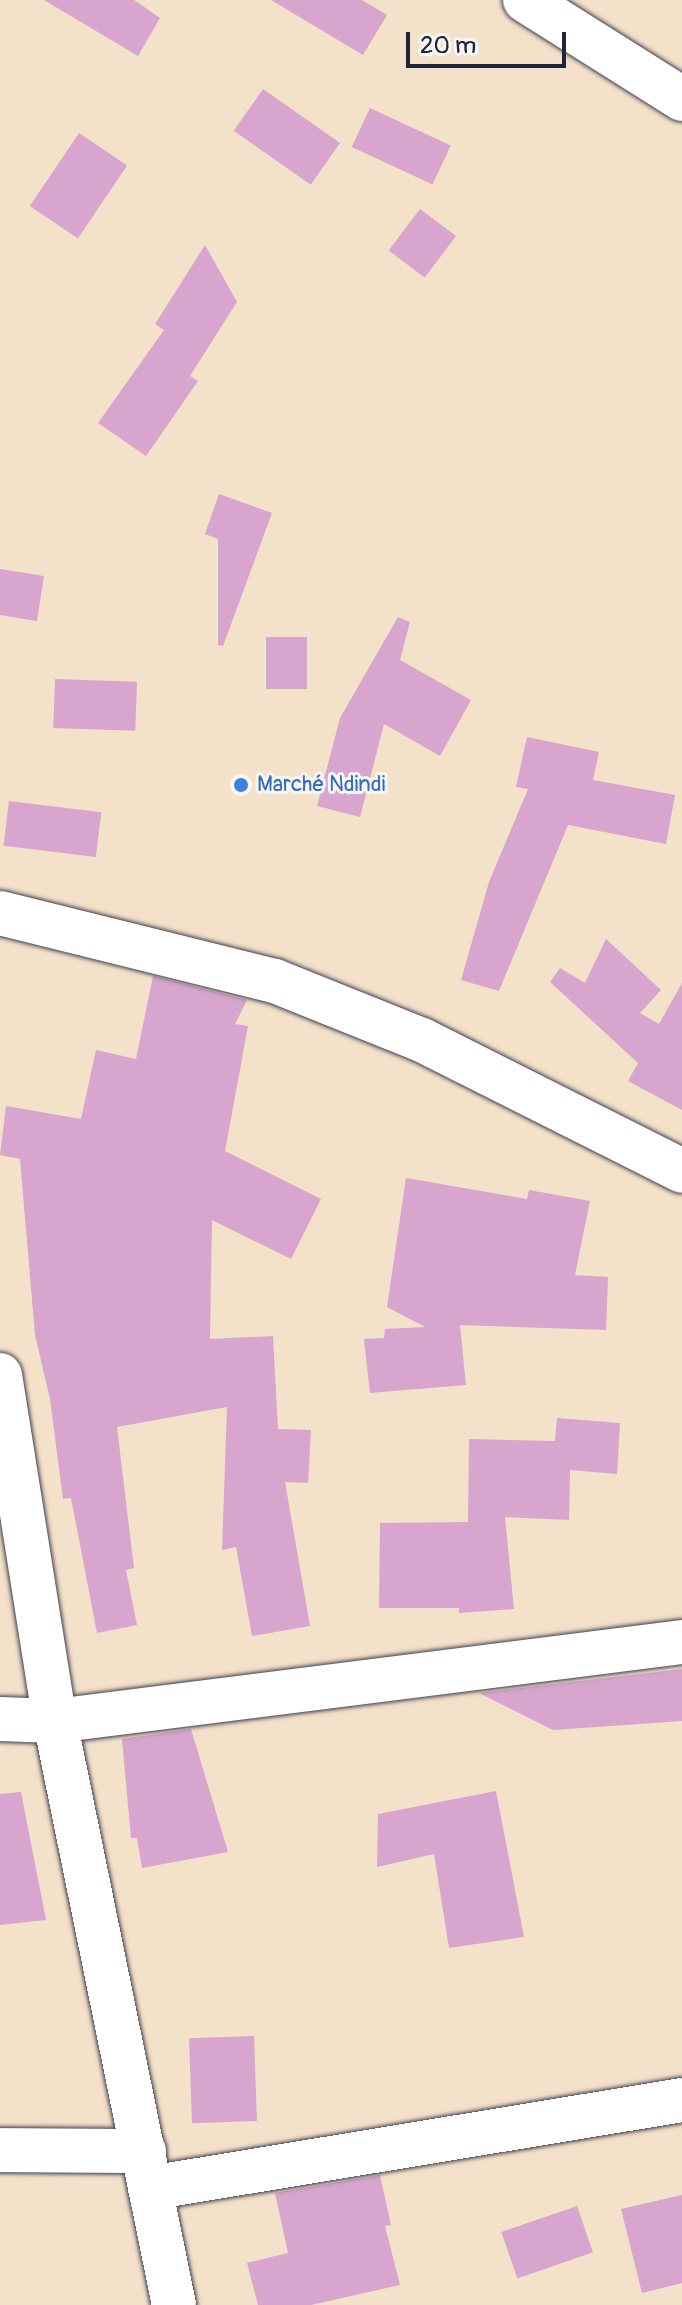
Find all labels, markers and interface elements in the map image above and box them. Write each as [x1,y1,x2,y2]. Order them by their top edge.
scale bar [410,16,570,66]
text: 20 m [420,31,476,60]
place label: Marché Ndindi [257,772,385,798]
marker: Marché Ndindi [232,776,250,794]

